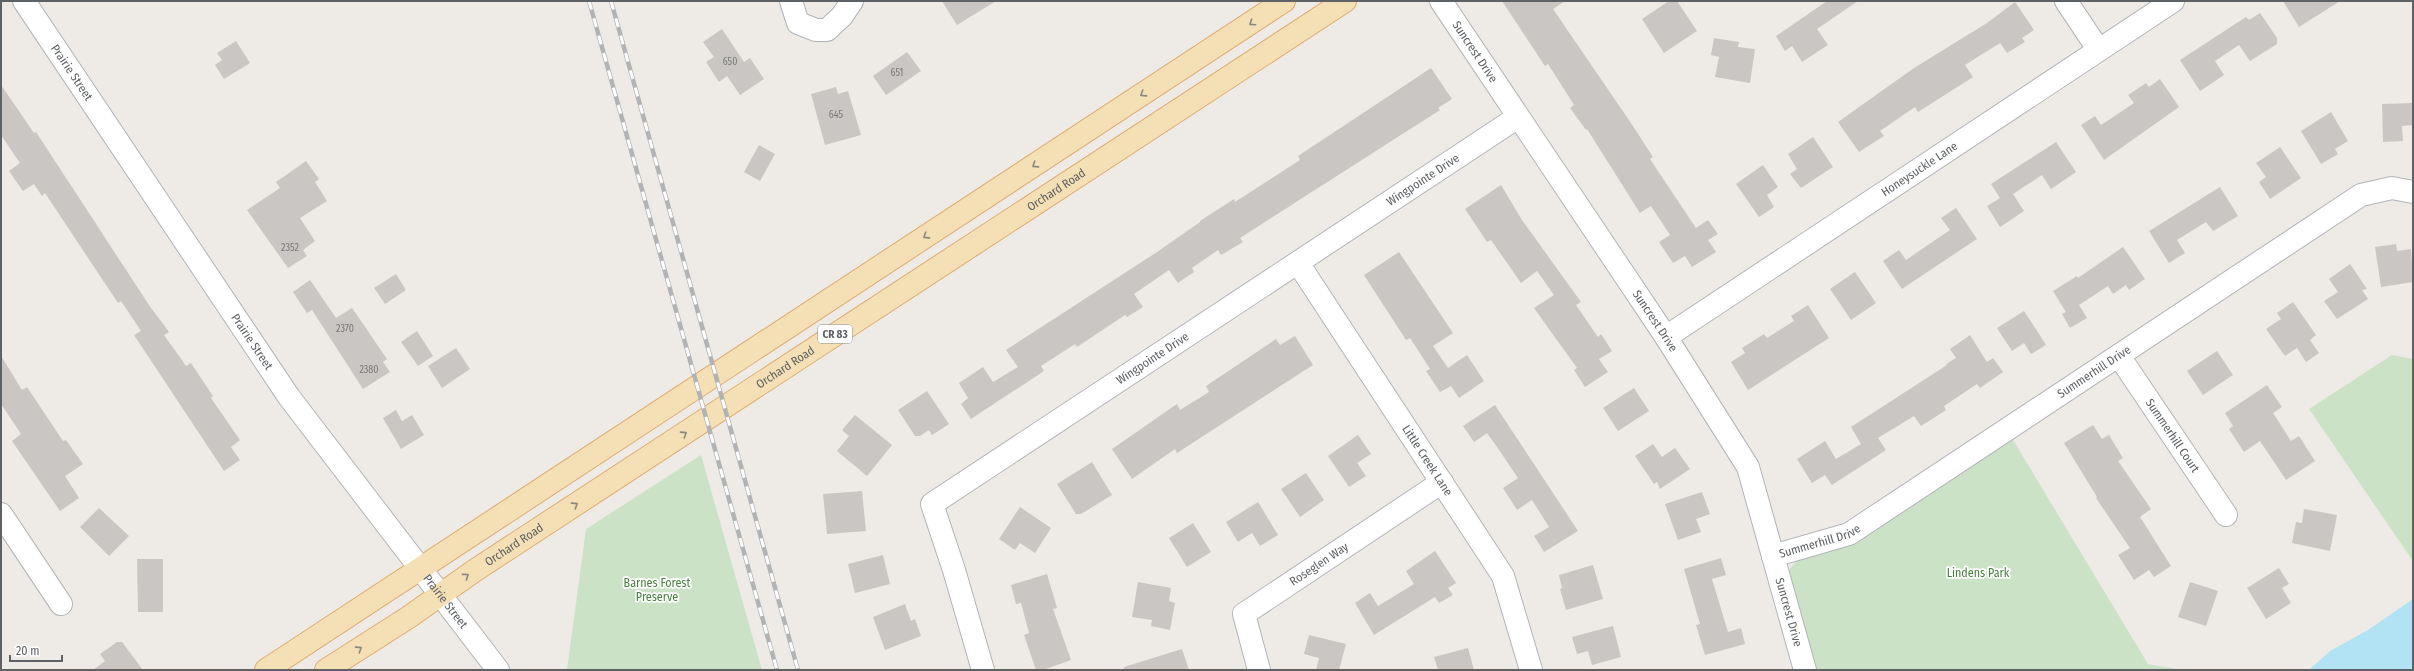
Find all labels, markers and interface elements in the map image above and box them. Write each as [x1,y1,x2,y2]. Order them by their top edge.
one-way arrow [1249,18,1256,25]
street label: Suncrest Drive [1449,18,1501,85]
street label: Prairie Street [48,42,96,103]
house number: 650 [723,56,737,68]
house number: 651 [891,67,903,79]
one-way arrow [1141,89,1148,96]
house number: 645 [829,109,844,121]
street label: Honeysuckle Lane [1879,139,1960,199]
street label: Wingpointe Drive [1384,151,1462,209]
one-way arrow [1032,160,1039,167]
street label: Orchard Road [1025,166,1088,214]
one-way arrow [923,231,930,238]
house number: 2352 [281,242,299,254]
street label: Suncrest Drive [1630,288,1681,354]
street label: Prairie Street [228,311,276,372]
house number: 2370 [336,323,354,335]
road number: CR 83 [818,325,852,343]
street label: Wingpointe Drive [1114,329,1192,387]
street label: Summerhill Drive [2055,342,2133,401]
street label: Orchard Road [753,343,817,392]
house number: 2380 [359,364,379,376]
street label: Summerhill Court [2143,396,2202,475]
street label: Little Creek Lane [1399,423,1456,498]
one-way arrow [680,432,687,439]
one-way arrow [571,502,578,510]
street label: Orchard Road [482,521,546,569]
street label: Summerhill Drive [1777,521,1863,561]
street label: Roseglen Way [1287,539,1351,589]
park label: Lindens Park [1947,566,2010,580]
street label: Prairie Street [420,572,471,631]
one-way arrow [462,573,469,581]
park label: Barnes Forest Preserve [624,576,690,604]
street label: Suncrest Drive [1772,576,1805,648]
scale bar [10,637,62,663]
text: 20 m [16,644,40,658]
one-way arrow [354,647,361,654]

